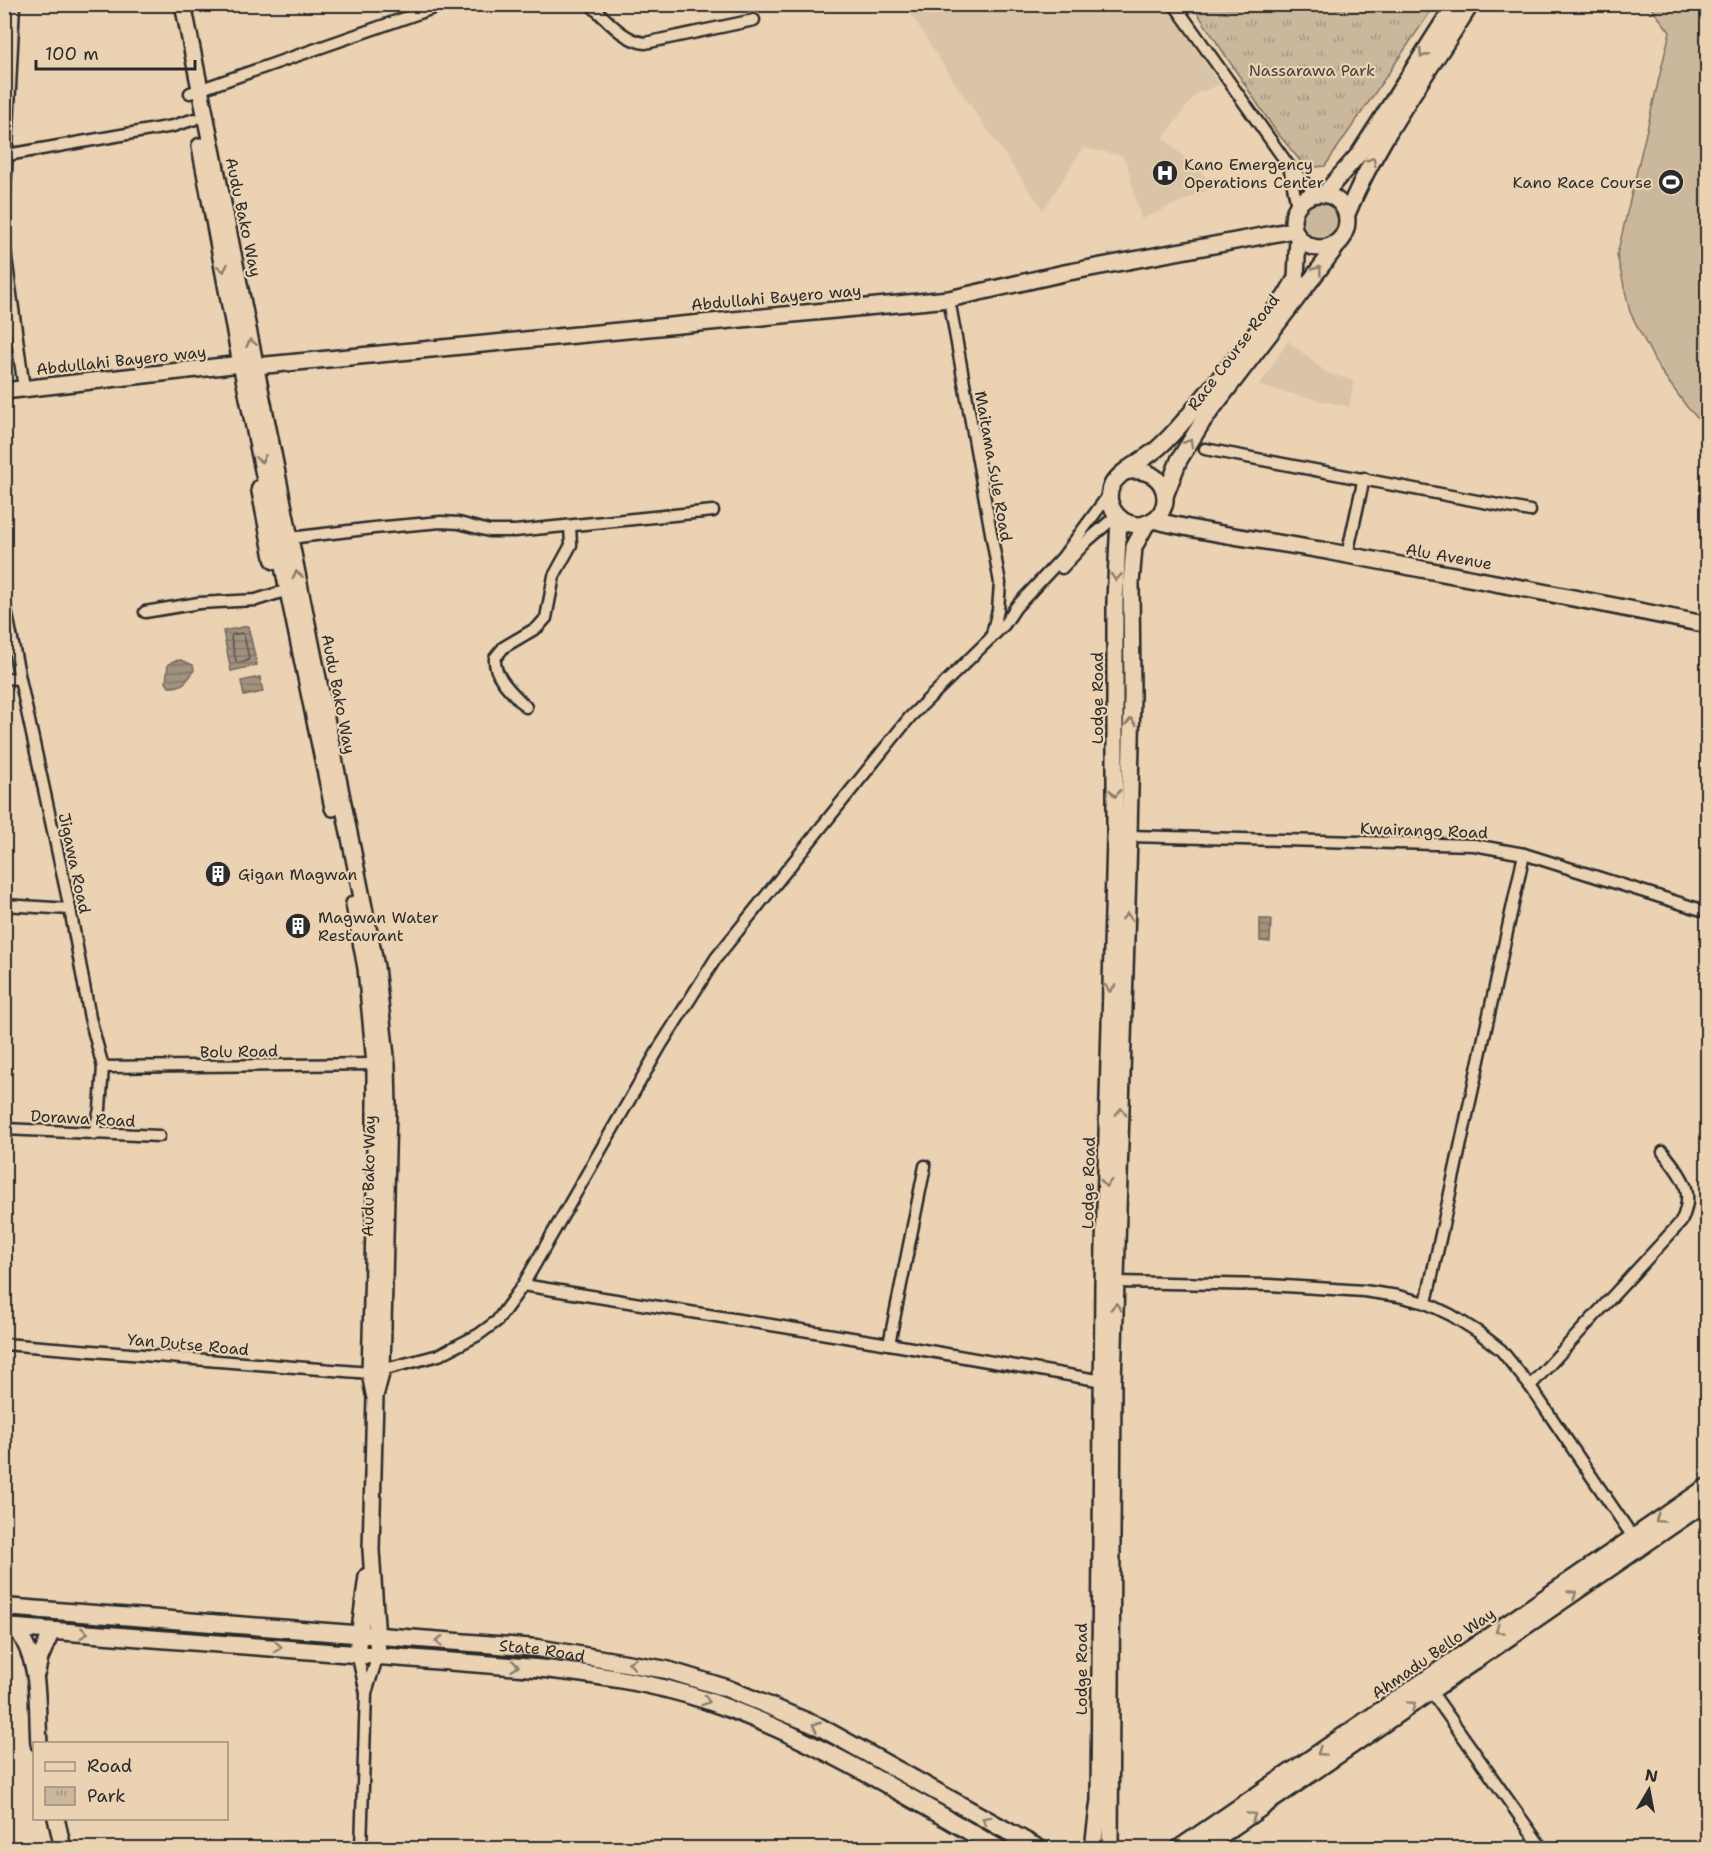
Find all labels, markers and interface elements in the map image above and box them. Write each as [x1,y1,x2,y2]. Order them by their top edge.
scale bar [36,33,195,71]
text: 100 m [45,42,99,66]
one-way arrow [1419,47,1430,58]
park label: Nassarawa Park [1249,60,1375,81]
place label: Kano Emergency Operations Center [1184,154,1324,193]
street label: Audu Bako Way [221,155,266,279]
one-way arrow [1365,157,1376,167]
hospital icon: Kano Emergency Operations Center [1150,158,1180,188]
sports icon: Kano Race Course [1656,167,1686,197]
place label: Kano Race Course [1513,172,1652,193]
one-way arrow [216,263,229,273]
one-way arrow [1311,266,1322,277]
street label: Abdullahi Bayero way [690,280,862,315]
street label: Race Course Road [1183,290,1284,415]
one-way arrow [245,338,258,348]
street label: Abdullahi Bayero way [35,341,207,380]
street label: Maitama Sule Road [970,389,1017,543]
one-way arrow [1181,439,1193,449]
one-way arrow [253,454,266,464]
street label: Alu Avenue [1404,539,1494,574]
one-way arrow [291,571,304,581]
one-way arrow [1110,572,1123,581]
street label: Audu Bako Way [317,632,360,756]
street label: Lodge Road [1087,652,1108,744]
one-way arrow [1125,718,1138,727]
one-way arrow [1109,788,1121,797]
street label: Jigawa Road [54,811,95,915]
street label: Kwairango Road [1359,818,1488,843]
building icon: Gigan Magwan [203,859,233,889]
place label: Gigan Magwan [238,864,358,885]
place label: Magwan Water Restaurant [318,907,439,946]
building icon: Magwan Water Restaurant [283,911,313,941]
one-way arrow [1120,913,1133,922]
one-way arrow [1104,983,1116,992]
street label: Bolu Road [200,1040,278,1063]
street label: Dorawa Road [30,1105,136,1132]
one-way arrow [1115,1108,1128,1117]
street label: Audu Bako Way [357,1115,380,1237]
street label: Lodge Road [1077,1137,1100,1229]
one-way arrow [1099,1178,1112,1187]
one-way arrow [1109,1303,1122,1312]
street label: Yan Dutse Road [126,1329,250,1360]
one-way arrow [1655,1512,1666,1523]
one-way arrow [1566,1590,1577,1601]
street label: Ahmadu Bello Way [1368,1603,1499,1704]
street label: Lodge Road [1071,1623,1092,1715]
one-way arrow [1494,1623,1505,1634]
one-way arrow [79,1626,88,1639]
one-way arrow [434,1635,443,1648]
street label: State Road [498,1635,587,1667]
one-way arrow [274,1641,283,1654]
one-way arrow [627,1658,637,1670]
one-way arrow [510,1659,519,1672]
one-way arrow [700,1693,711,1706]
one-way arrow [1406,1701,1417,1712]
one-way arrow [811,1721,822,1733]
legend [33,1742,228,1820]
one-way arrow [1316,1745,1327,1756]
text: Road [87,1754,132,1778]
north arrow [1619,1760,1679,1820]
text: N [1643,1764,1660,1787]
text: Park [87,1784,126,1808]
one-way arrow [1245,1812,1256,1823]
one-way arrow [982,1816,993,1828]

